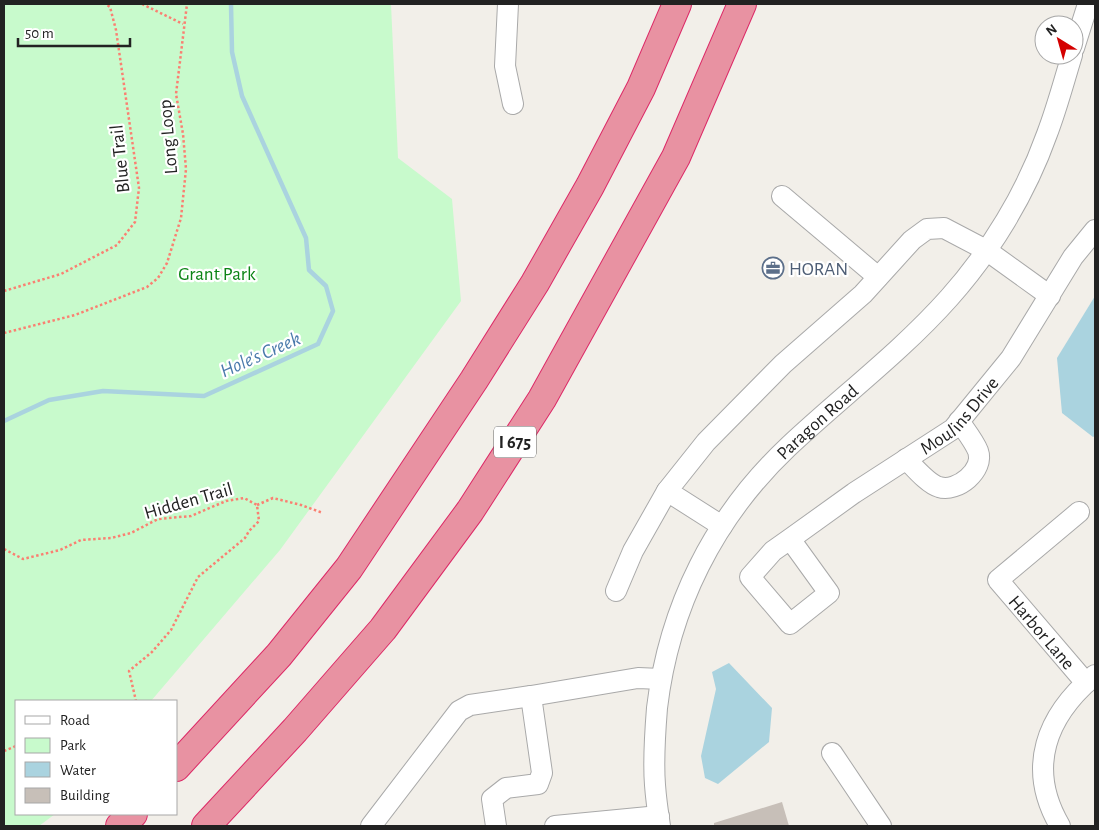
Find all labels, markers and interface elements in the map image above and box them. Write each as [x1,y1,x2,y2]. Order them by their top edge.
scale bar [18,15,130,47]
north arrow [1034,15,1084,65]
text: N [1044,22,1060,39]
text: 50 m [25,26,54,41]
street label: Long Loop [156,99,181,175]
street label: Blue Trail [107,124,134,194]
office icon: HORAN [761,256,785,280]
place label: HORAN [789,260,848,279]
park label: Grant Park [178,265,256,284]
water label: Hole's Creek [217,328,303,381]
street label: Moulins Drive [917,374,1003,459]
street label: Paragon Road [773,381,862,464]
road number: I 675 [494,427,536,458]
street label: Hidden Trail [142,480,235,523]
street label: Harbor Lane [1005,592,1078,673]
legend [15,700,178,815]
text: Road [60,713,90,728]
text: Park [60,738,86,753]
text: Water [60,763,96,778]
text: Building [60,788,110,803]

